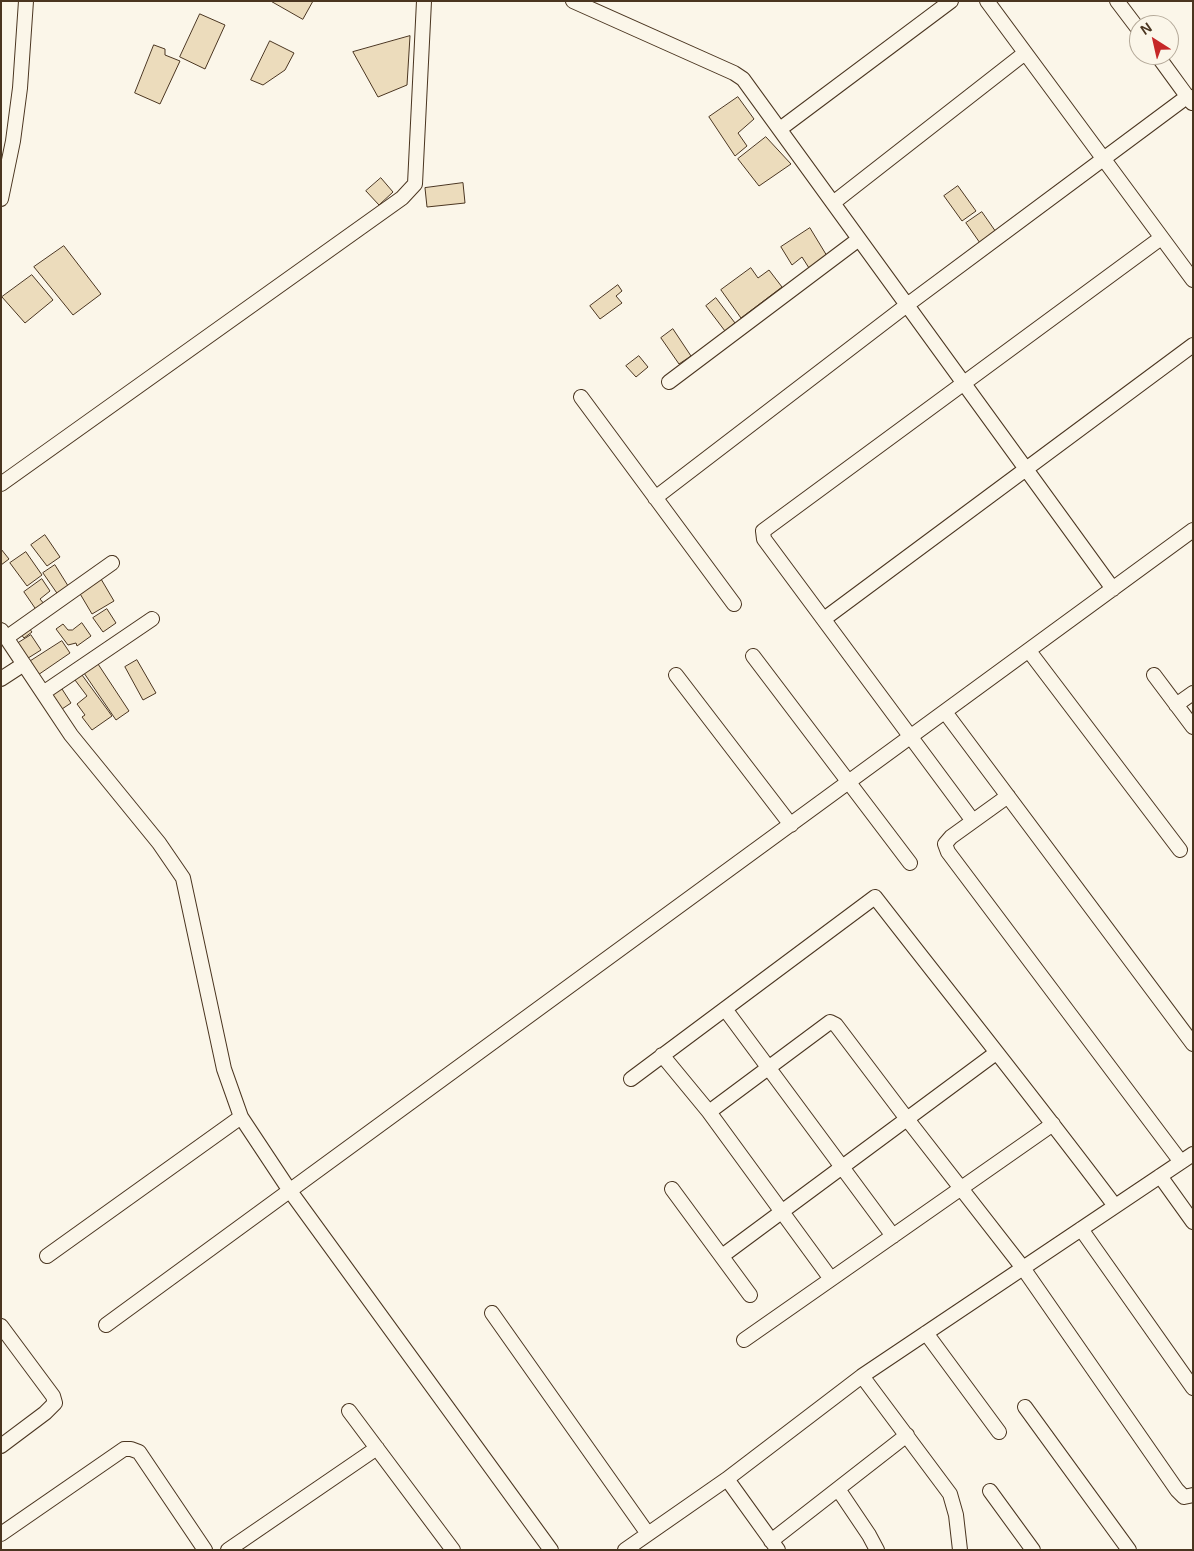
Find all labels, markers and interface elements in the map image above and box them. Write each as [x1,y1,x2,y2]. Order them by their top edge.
north arrow [1129,15,1179,65]
text: N [1137,19,1155,38]

